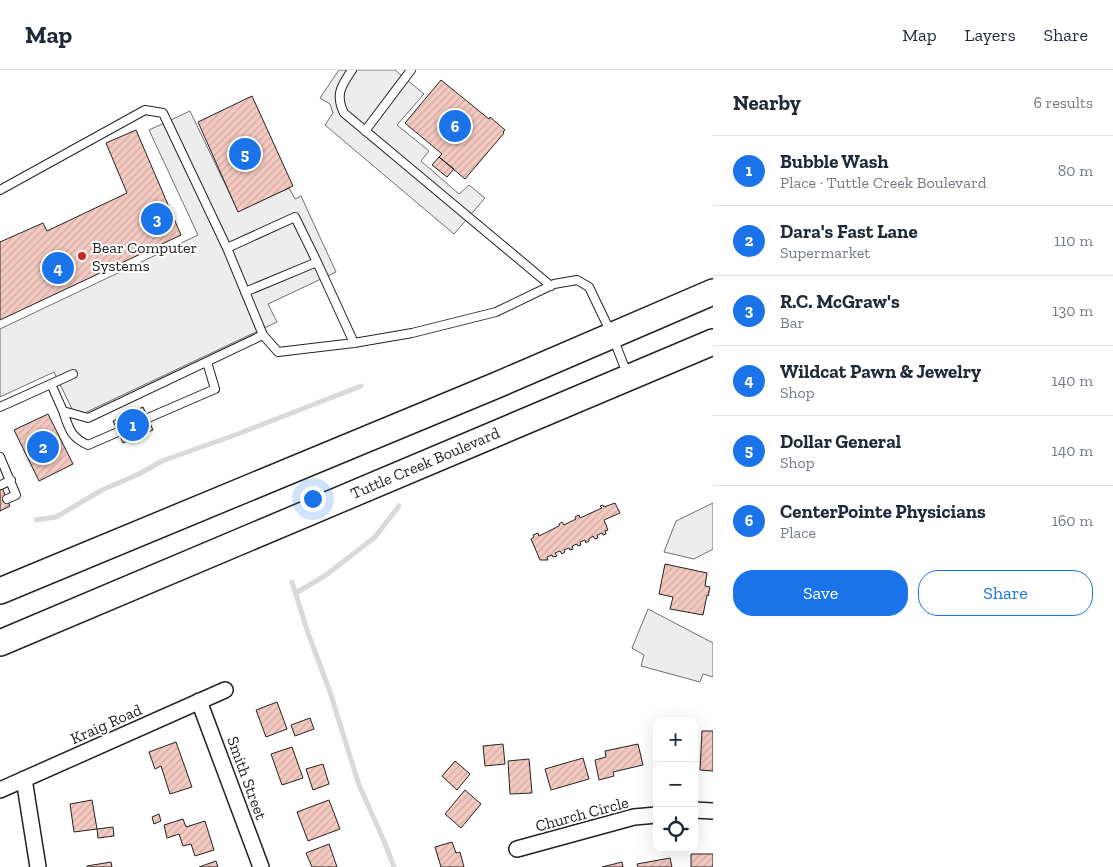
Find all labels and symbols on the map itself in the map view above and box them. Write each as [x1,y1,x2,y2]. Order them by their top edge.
pin: 6 [439,107,471,145]
pin: 5 [229,135,261,173]
pin: 3 [141,200,173,238]
place label: Bear Computer Systems [92,238,198,275]
pin: 4 [42,249,74,287]
marker: Bear Computer Systems [76,250,88,262]
pin: 1 [117,406,149,444]
street label: Tuttle Creek Boulevard [348,423,503,503]
pin: 2 [27,428,59,466]
your location [300,486,326,512]
street label: Kraig Road [67,700,145,748]
street label: Smith Street [223,734,271,822]
street label: Church Circle [533,792,631,836]

